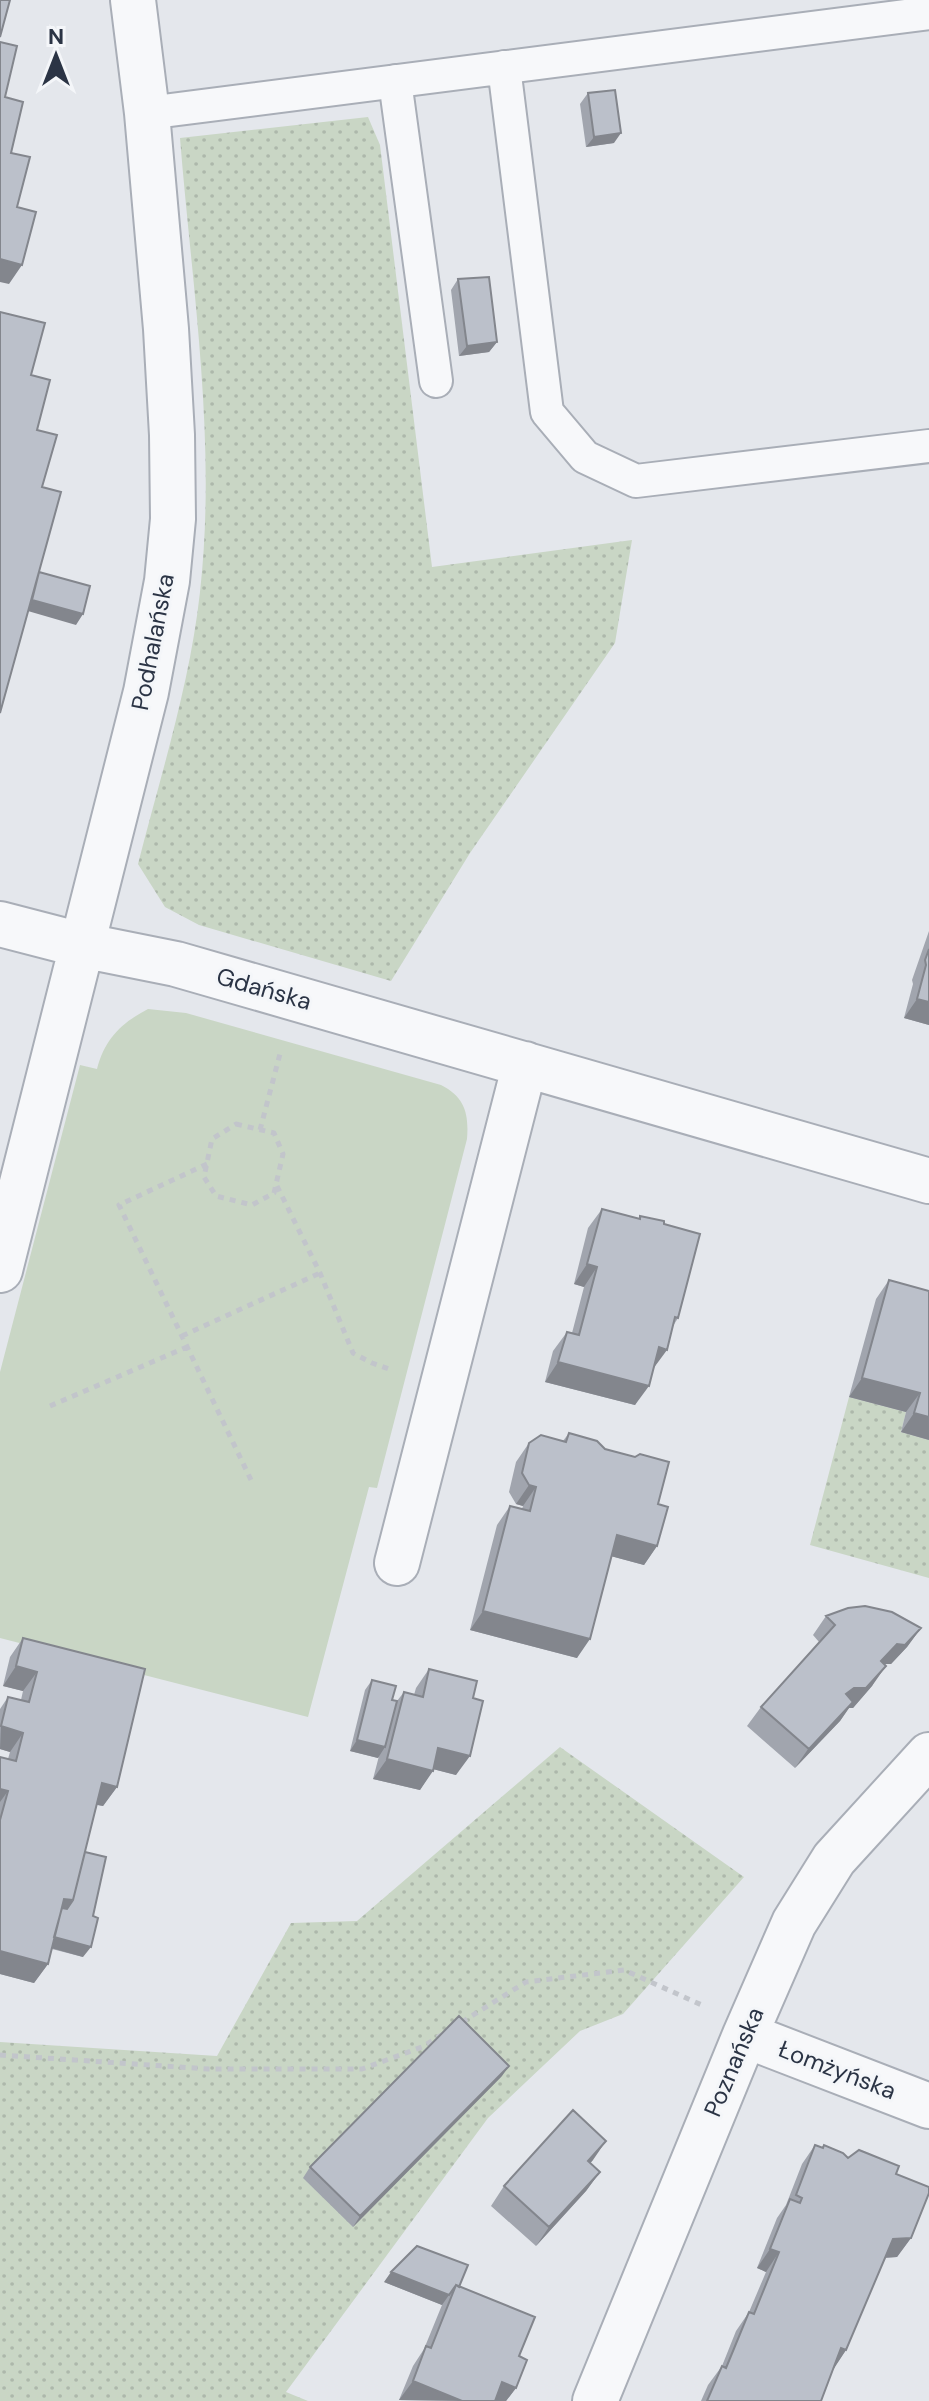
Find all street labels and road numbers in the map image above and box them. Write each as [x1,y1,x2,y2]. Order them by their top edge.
street label: Podhalańska [124,571,181,713]
street label: Gdańska [213,960,315,1017]
street label: Poznańska [697,2002,771,2121]
street label: Łomżyńska [774,2033,900,2106]

